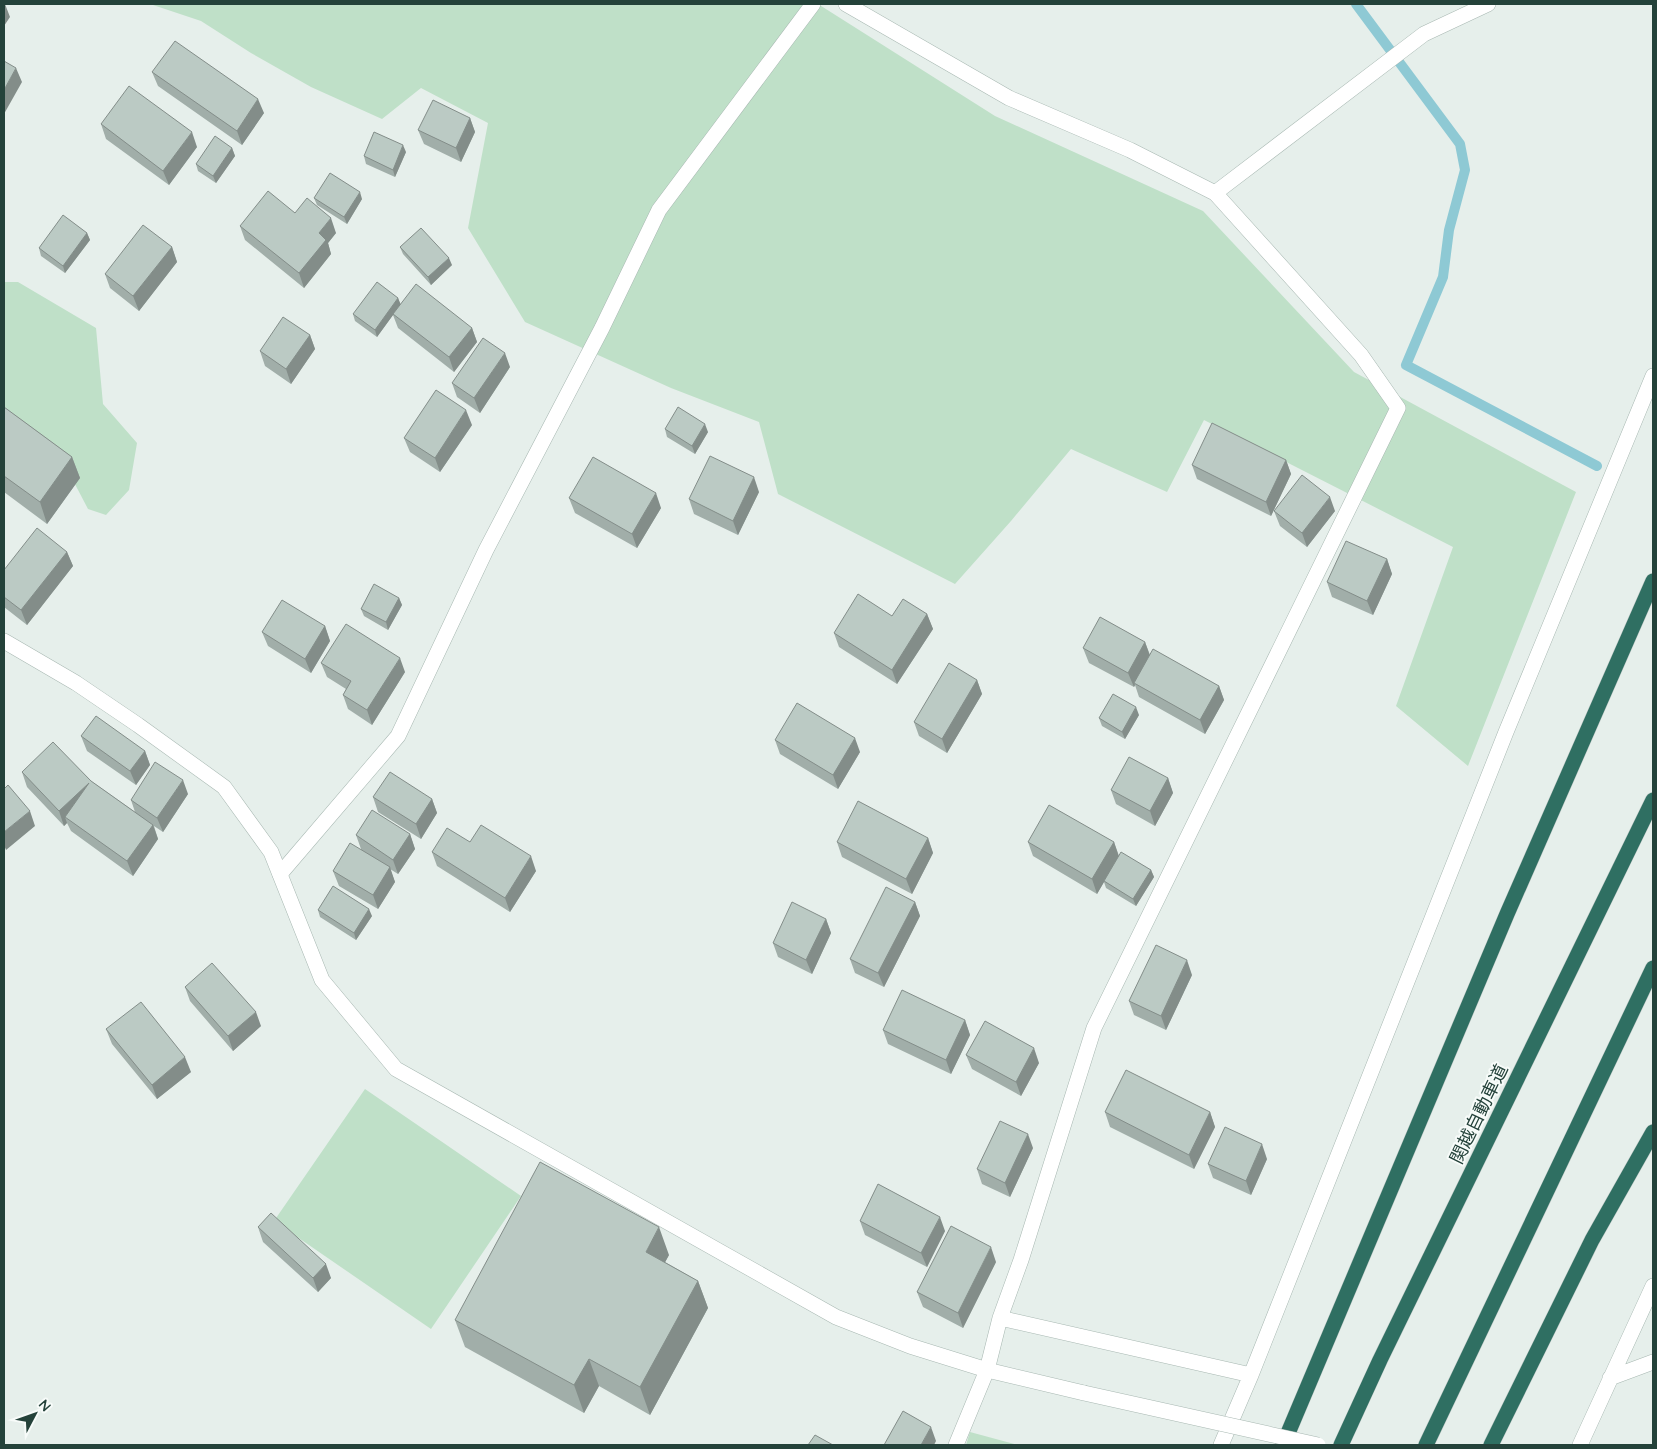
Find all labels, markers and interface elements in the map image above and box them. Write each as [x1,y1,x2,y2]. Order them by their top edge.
street label: 関越自動車道 [1445,1060,1513,1167]
north arrow [10,1389,60,1439]
text: N [35,1396,55,1415]

